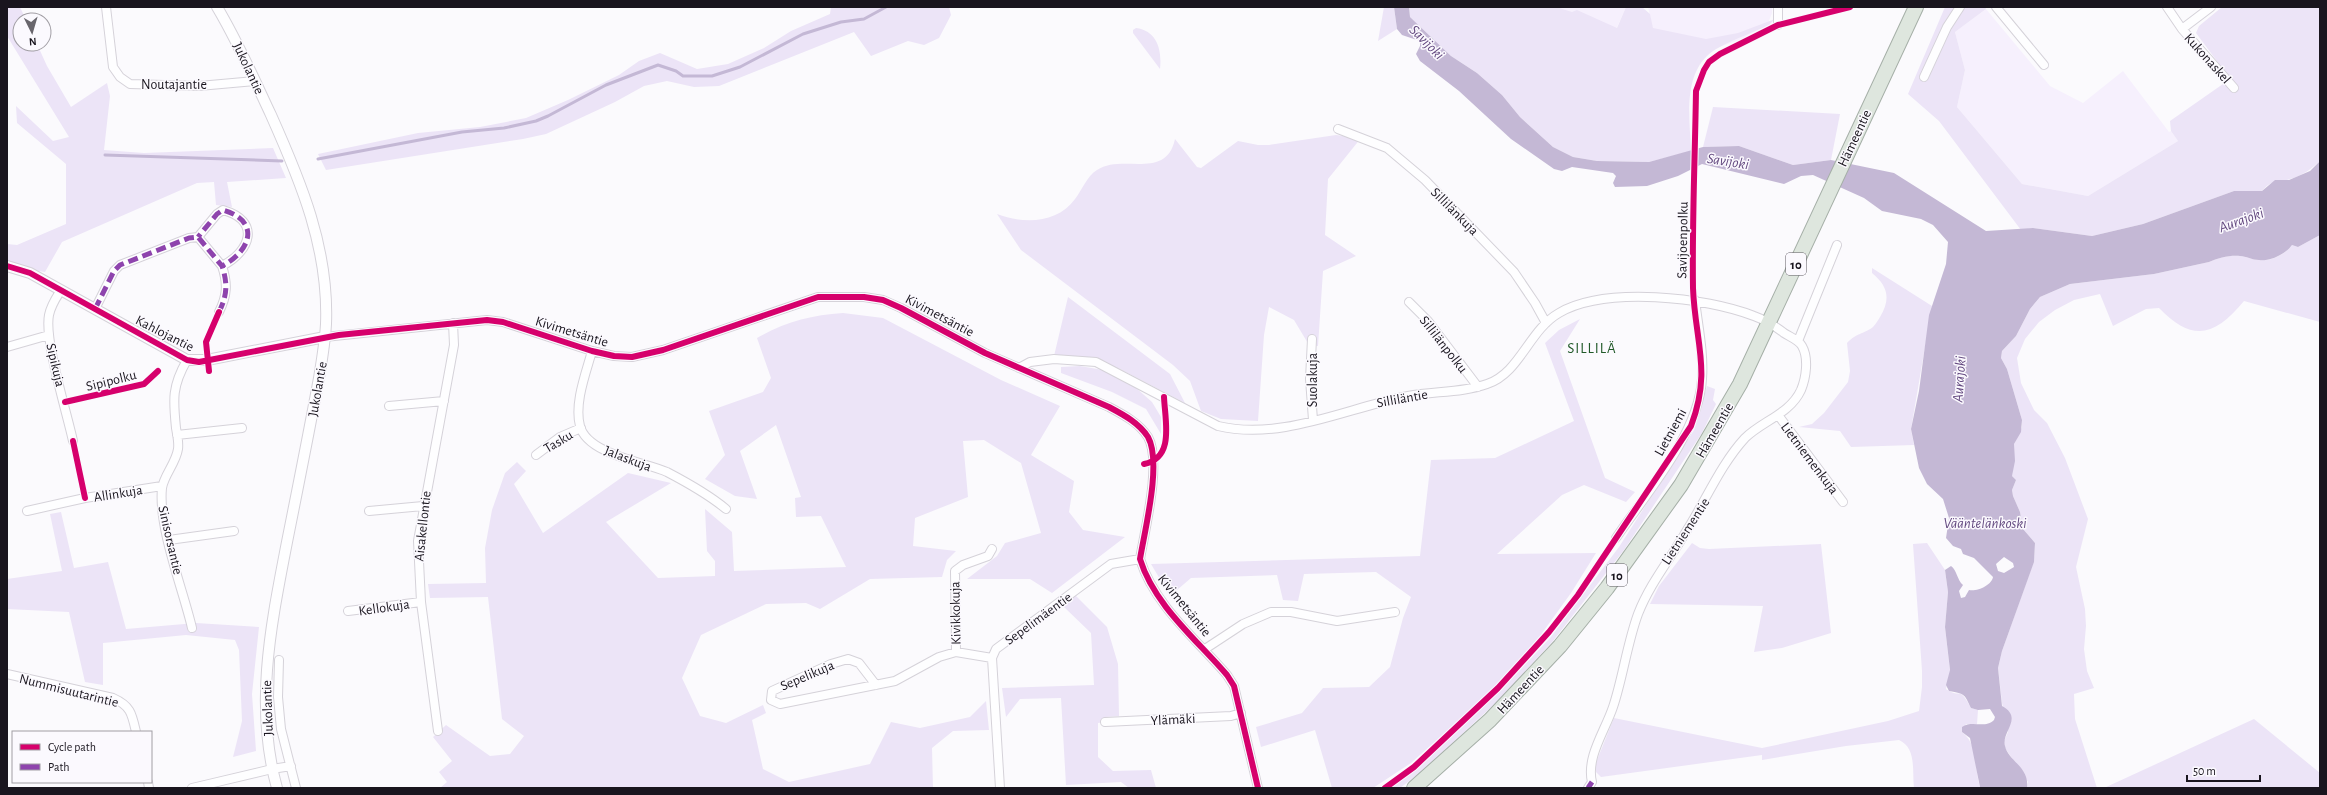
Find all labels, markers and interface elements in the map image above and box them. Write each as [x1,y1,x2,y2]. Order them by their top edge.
north arrow [12,12,52,52]
water label: Savijoki [1406,22,1447,63]
street label: Kukonaskel [2181,31,2233,87]
text: N [29,36,37,47]
street label: Jukolantie [230,40,266,97]
street label: Noutajantie [141,78,207,92]
street label: Hämeentie [1836,108,1874,169]
water label: Savijoki [1706,151,1750,172]
street label: Sillilänkuja [1428,185,1481,239]
street label: Savijoenpolku [1675,201,1691,279]
water label: Aurajoki [2216,206,2265,236]
road number: 10 [1786,253,1806,275]
street label: Kivimetsäntie [903,292,976,340]
street label: Kahlojantie [133,313,196,354]
street label: Sillilänpolku [1417,313,1470,376]
street label: Kivimetsäntie [534,314,610,350]
district label: SILLILÄ [1567,340,1617,356]
street label: Sipikuja [43,342,67,389]
street label: Suolakuja [1306,352,1320,407]
water label: Aurajoki [1950,355,1969,404]
street label: Jukolantie [306,361,330,418]
street label: Sipipolku [85,368,138,394]
street label: Silliläntie [1376,388,1429,410]
street label: Hämeentie [1693,400,1736,461]
street label: Lietniemi [1652,406,1690,459]
street label: Lietniemenkuja [1778,420,1841,497]
street label: Tasku [542,428,575,456]
street label: Jalaskuja [602,444,654,474]
street label: Allinkuja [93,483,144,505]
street label: Aisakellontie [412,490,434,562]
street label: Lietniementie [1659,496,1713,567]
street label: Sinisorsantie [155,505,185,576]
water label: Vääntelänkoski [1943,516,2027,531]
road number: 10 [1607,564,1627,586]
street label: Kivimetsäntie [1155,572,1213,639]
street label: Kivikkokuja [948,581,964,645]
street label: Sepelimäentie [1003,590,1075,648]
street label: Kellokuja [358,597,411,618]
street label: Sepelikuja [778,658,837,693]
street label: Hämeentie [1495,663,1547,717]
street label: Nummisuutarintie [18,672,120,710]
street label: Jukolantie [260,680,276,736]
street label: Ylämäki [1150,712,1196,728]
legend [12,731,152,783]
text: Cycle path [48,741,96,754]
scale bar [2187,757,2260,783]
text: Path [48,761,70,773]
text: 50 m [2193,765,2216,777]

